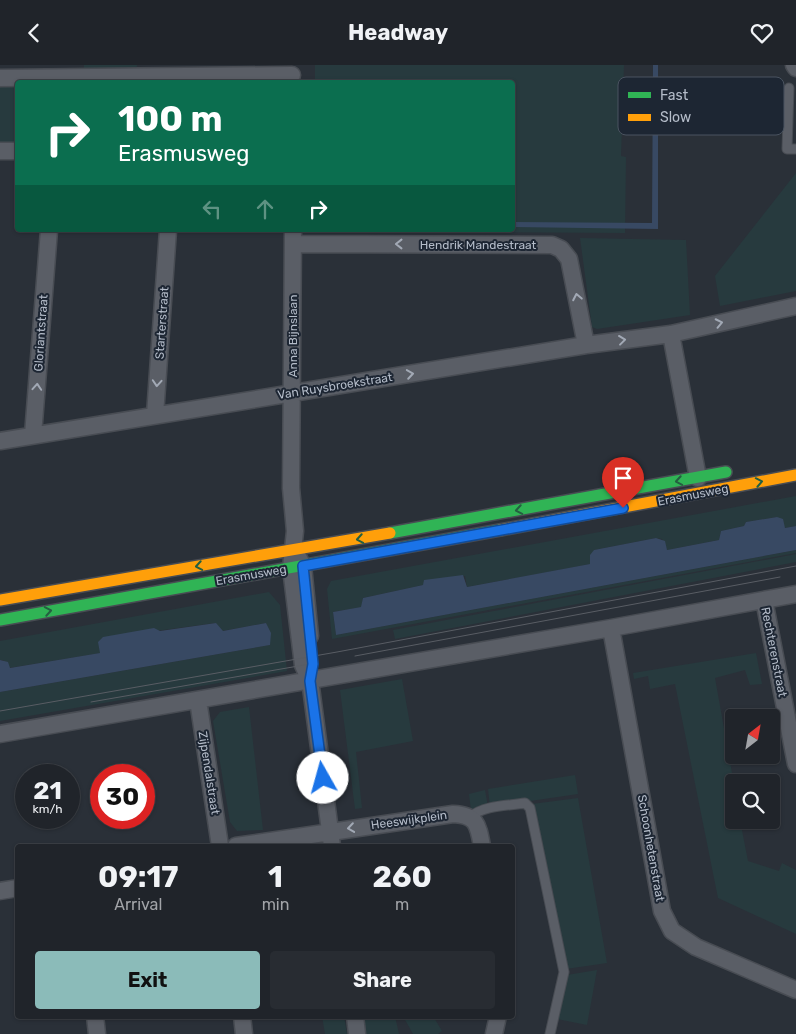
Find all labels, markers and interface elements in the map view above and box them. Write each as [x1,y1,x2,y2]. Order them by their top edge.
icon: back [20,19,48,47]
text: Headway [348,19,448,46]
icon: heart [748,19,776,47]
legend [618,77,784,135]
text: Fast [660,87,689,104]
text: 100 m [118,98,223,140]
icon: right [35,100,100,165]
text: Slow [660,109,691,126]
text: Erasmusweg [118,140,249,167]
icon: left [198,195,226,223]
icon: ahead [251,195,279,223]
icon: right [304,195,332,223]
street label: Hendrik Mandestraat [420,238,537,252]
one-way arrow [394,239,402,249]
street label: Starterstraat [152,286,172,360]
one-way arrow [572,292,582,301]
street label: Gloriantstraat [31,294,51,372]
street label: Anna Bijnslaan [286,295,300,377]
one-way arrow [714,319,723,329]
one-way arrow [619,335,627,346]
one-way arrow [406,369,414,379]
street label: Van Ruysbroekstraat [277,370,394,402]
one-way arrow [152,380,163,388]
one-way arrow [31,383,42,391]
pin [602,457,644,508]
icon: arrive [609,464,637,492]
one-way arrow [675,476,684,486]
one-way arrow [754,478,763,488]
street label: Erasmusweg [656,481,730,509]
one-way arrow [515,505,524,515]
one-way arrow [355,533,364,544]
one-way arrow [195,561,204,571]
street label: Erasmusweg [214,562,288,588]
street label: Rechterenstraat [758,606,790,698]
one-way arrow [44,607,52,617]
north arrow [725,709,780,764]
map controls [725,709,780,829]
street label: Zijpendalstraat [196,730,223,816]
position arrow [296,751,348,803]
speed limit sign: 30 [90,764,155,829]
button: search [725,774,780,829]
text: 21 [33,776,62,805]
street label: Schoonhetenstraat [635,793,667,903]
text: km/h [33,802,62,816]
street label: Heeswijkplein [370,808,448,832]
one-way arrow [346,822,355,832]
text: 09:17 [98,859,179,895]
text: 1 [268,859,283,895]
text: 260 [372,859,432,895]
text: Arrival [114,895,162,914]
text: min [262,895,289,914]
text: m [395,895,409,914]
button: Exit [35,951,260,1009]
button: Share [270,951,495,1009]

